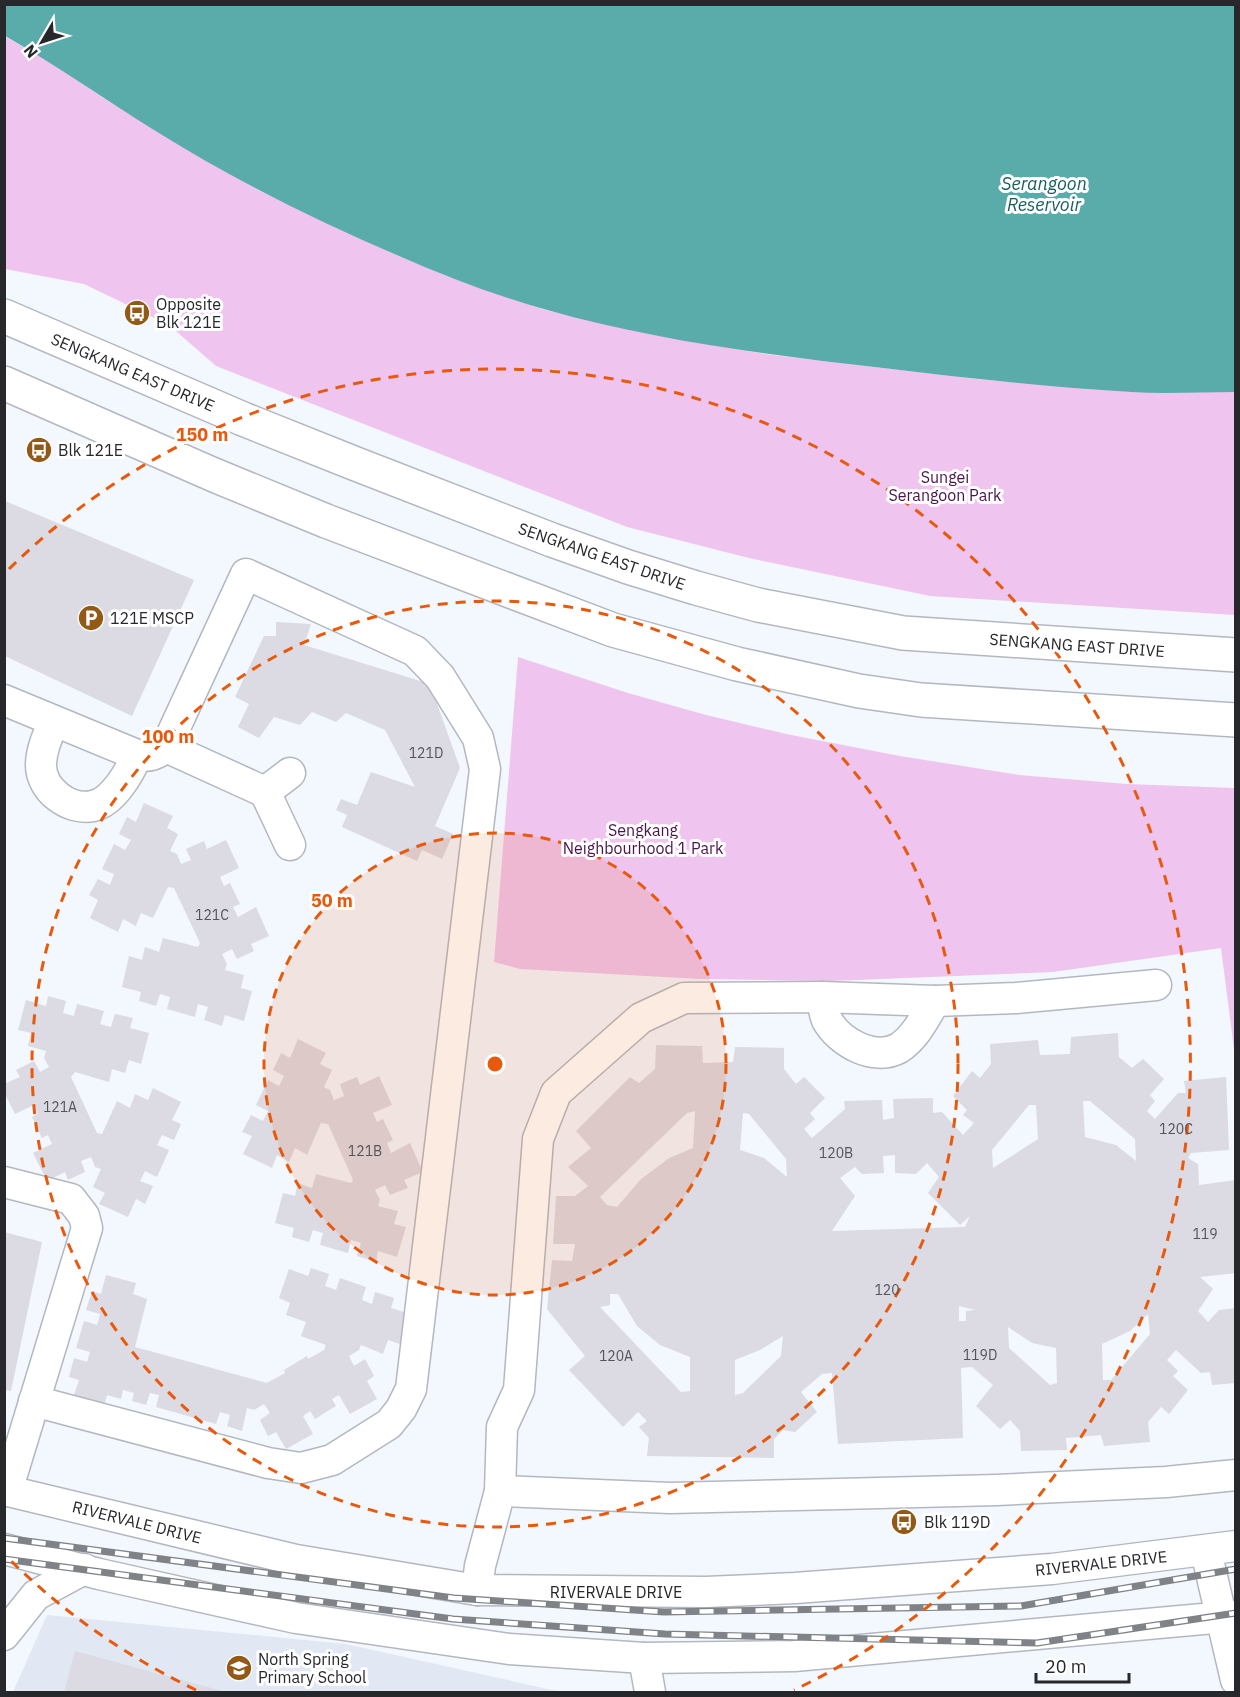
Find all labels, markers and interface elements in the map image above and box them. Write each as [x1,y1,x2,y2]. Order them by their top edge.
north arrow [12,12,72,72]
text: N [19,41,42,62]
water label: Serangoon Reservoir [1001,172,1087,216]
place label: Opposite Blk 121E [156,294,221,332]
bus stop icon: Opposite Blk 121E [122,298,152,328]
street label: SENGKANG EAST DRIVE [48,328,218,416]
text: 150 m [176,423,228,446]
bus stop icon: Blk 121E [24,435,54,465]
place label: Blk 121E [58,440,123,460]
park label: Sungei Serangoon Park [888,467,1002,505]
street label: SENGKANG EAST DRIVE [516,518,688,594]
parking icon: 121E MSCP [76,603,106,633]
place label: 121E MSCP [110,608,194,628]
street label: SENGKANG EAST DRIVE [989,629,1165,661]
text: 100 m [142,725,194,748]
house number: 121D [409,744,443,762]
park label: Sengkang Neighbourhood 1 Park [563,820,724,858]
text: 50 m [311,889,353,912]
house number: 121C [195,906,229,924]
centre of rings [485,1054,505,1074]
house number: 121A [43,1098,77,1116]
house number: 120C [1159,1120,1193,1138]
house number: 121B [348,1142,382,1160]
house number: 120B [819,1144,853,1162]
house number: 119 [1192,1225,1218,1243]
house number: 120 [874,1281,900,1299]
house number: 119D [963,1346,997,1364]
house number: 120A [599,1347,633,1365]
street label: RIVERVALE DRIVE [70,1496,204,1548]
bus stop icon: Blk 119D [889,1507,919,1537]
place label: Blk 119D [924,1512,991,1532]
street label: RIVERVALE DRIVE [1034,1546,1168,1580]
street label: RIVERVALE DRIVE [550,1582,682,1602]
scale bar [1036,1646,1129,1684]
place label: North Spring Primary School [258,1649,366,1687]
school or university icon: North Spring Primary School [224,1653,254,1683]
text: 20 m [1045,1655,1087,1678]

